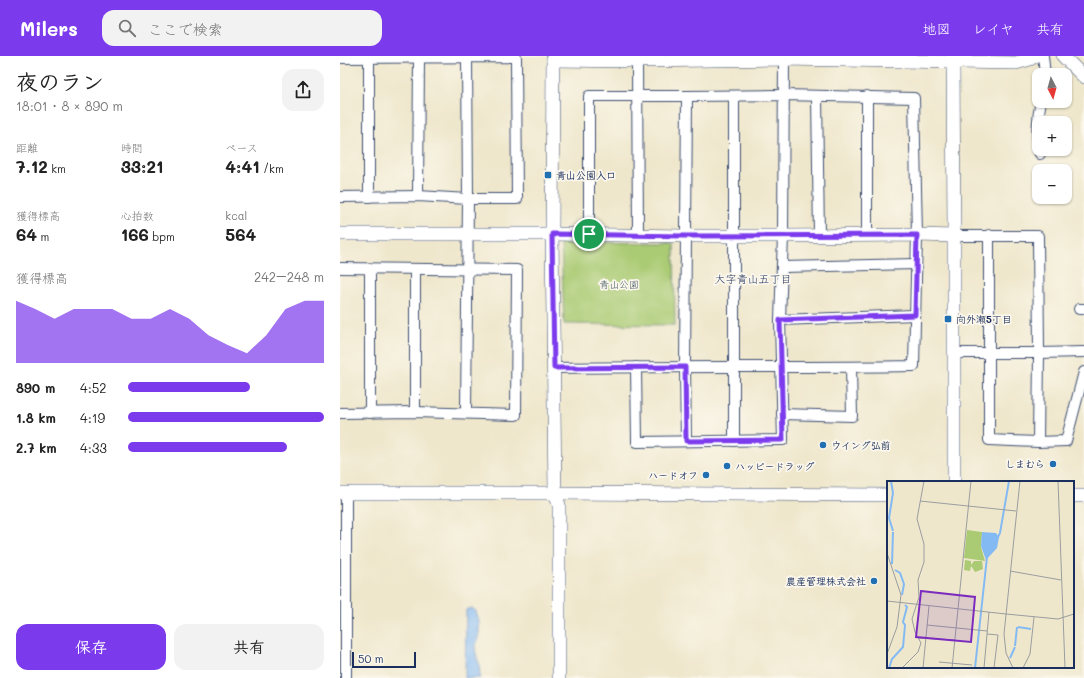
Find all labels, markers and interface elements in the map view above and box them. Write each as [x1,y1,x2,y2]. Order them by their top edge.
search box [102,10,382,46]
text: Milers [20,16,78,41]
icon: search [116,17,138,39]
text: ここで検索 [148,19,223,39]
text: 地図 [923,19,951,38]
text: レイヤ [973,19,1014,38]
text: 共有 [1036,19,1064,38]
text: 夜のラン [16,67,104,96]
north arrow [1032,68,1072,108]
map controls [1032,68,1072,204]
button: share [282,69,324,111]
text: 18:01 · 8 × 890 m [16,97,123,114]
button: + [1032,116,1072,156]
text: 距離 [16,140,38,155]
text: 時間 [121,140,143,155]
text: ペース [225,140,258,155]
text: 7.12 [16,155,48,177]
text: 33:21 [121,155,163,177]
text: 4:41 [225,155,260,177]
text: km [48,161,66,176]
text: /km [260,161,284,176]
button: − [1032,164,1072,204]
place label: 青山公園入口 [556,168,616,182]
marker: 青山公園入口 [543,170,553,180]
text: 獲得標高 [16,208,60,223]
text: 心拍数 [121,208,154,223]
text: kcal [225,208,247,223]
pin [572,217,606,251]
text: 64 [16,223,37,245]
text: 166 [121,223,149,245]
text: 564 [225,223,256,245]
icon: arrive [578,223,600,245]
text: m [37,229,49,244]
text: bpm [149,229,175,244]
text: 242–248 m [254,268,324,285]
text: 獲得標高 [16,269,68,286]
district label: 大字青山五丁目 [715,271,792,286]
park label: 青山公園 [599,277,639,291]
place label: 向外瀬5丁目 [956,312,1012,326]
marker: 向外瀬5丁目 [943,314,953,324]
text: 890 m [16,379,55,396]
text: 4:52 [80,379,106,396]
text: 1.8 km [16,409,56,426]
text: 4:19 [80,409,105,426]
place label: ウイング弘前 [831,438,891,452]
text: 2.7 km [16,439,57,456]
text: 4:33 [80,439,107,456]
marker: ウイング弘前 [818,440,828,450]
place label: しまむら [1005,457,1045,471]
place label: ハッピードラッグ [735,459,815,473]
marker: しまむら [1048,459,1058,469]
marker: ハッピードラッグ [722,461,732,471]
place label: ハードオフ [648,468,698,482]
marker: ハードオフ [701,470,711,480]
inset map [887,481,1074,668]
place label: 農産管理株式会社 [786,574,866,588]
marker: 農産管理株式会社 [869,576,879,586]
button: 保存 [16,624,166,670]
button: 共有 [174,624,324,670]
scale bar [352,650,416,669]
text: 50 m [358,651,384,666]

